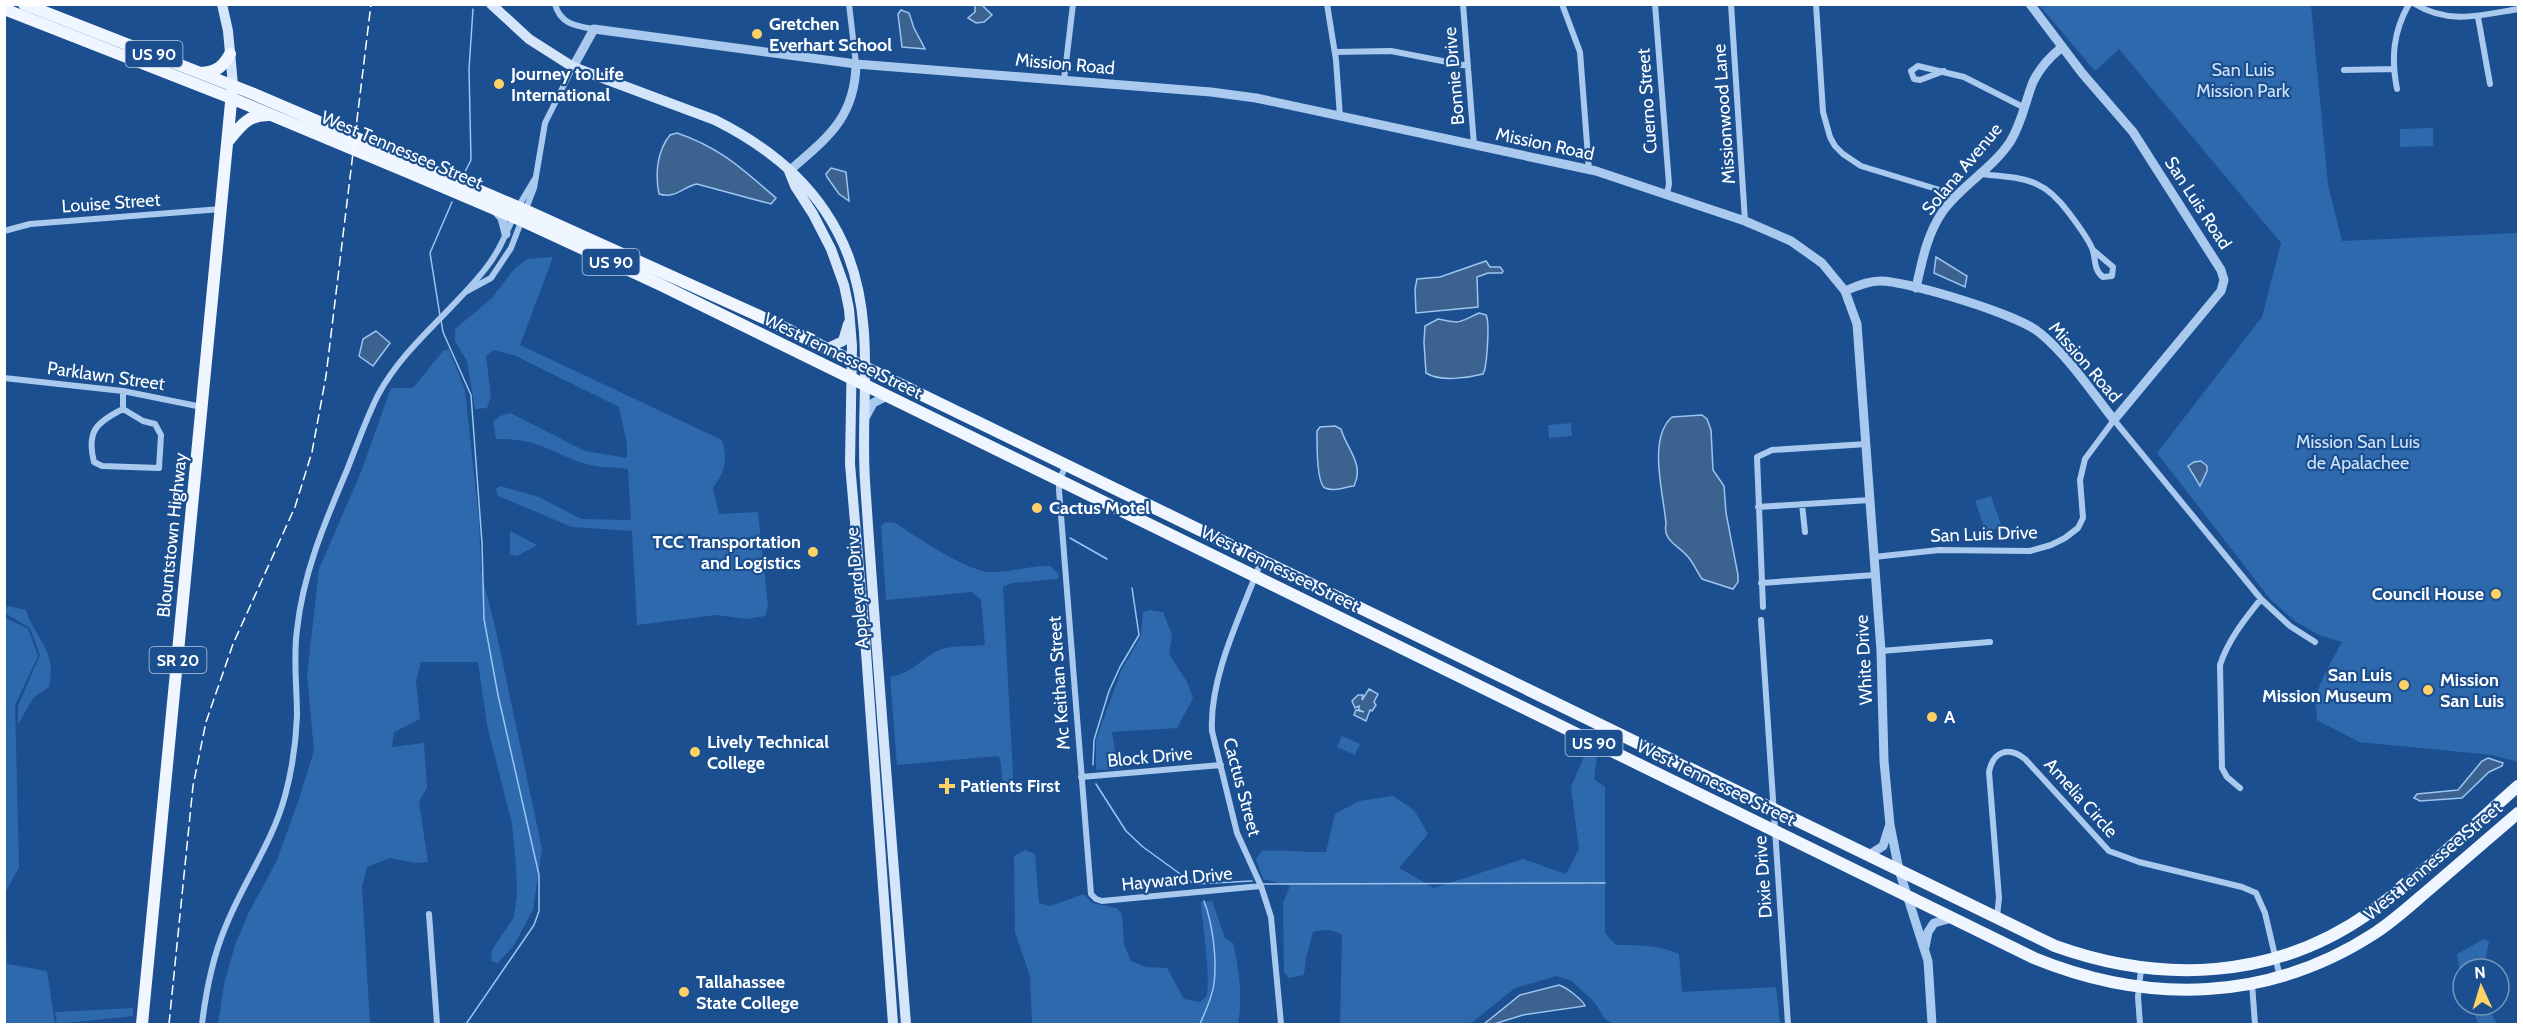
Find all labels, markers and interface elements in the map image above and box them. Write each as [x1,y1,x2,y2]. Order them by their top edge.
place label: Gretchen Everhart School [769,13,892,56]
street label: Bonnie Drive [1439,26,1469,126]
marker: Gretchen Everhart School [750,27,764,41]
road number: US 90 [126,41,182,67]
street label: Missionwood Lane [1708,43,1740,185]
street label: Cuerno Street [1632,48,1662,154]
street label: Mission Road [1014,49,1116,79]
park label: San Luis Mission Park [2196,59,2291,102]
place label: Journey to Life International [510,63,624,106]
marker: Journey to Life International [492,77,506,91]
street label: West Tennessee Street [318,106,486,194]
street label: Solana Avenue [1917,119,2007,219]
street label: Mission Road [1494,123,1596,165]
street label: San Luis Road [2160,153,2236,253]
street label: Louise Street [61,189,161,217]
road number: US 90 [582,249,640,275]
street label: West Tennessee Street [760,308,926,404]
street label: Mission Road [2044,317,2126,407]
street label: Parklawn Street [46,357,166,395]
park label: Mission San Luis de Apalachee [2296,431,2420,474]
street label: Blountstown Highway [152,451,192,619]
place label: Cactus Motel [1049,497,1150,519]
marker: Cactus Motel [1030,501,1044,515]
street label: West Tennessee Street [1197,521,1363,617]
street label: San Luis Drive [1930,521,2038,547]
street label: Appleyard Drive [841,526,873,650]
place label: TCC Transportation and Logistics [652,531,801,574]
marker: TCC Transportation and Logistics [806,545,820,559]
place label: Council House [2372,583,2484,605]
marker: Council House [2489,587,2503,601]
street label: White Drive [1851,614,1877,706]
street label: Mc Keithan Street [1043,615,1075,751]
road number: SR 20 [150,647,207,673]
place label: San Luis Mission Museum [2262,664,2392,707]
place label: Mission San Luis [2440,669,2505,712]
marker: San Luis Mission Museum [2397,678,2411,692]
marker: Mission San Luis [2421,683,2435,697]
place label: A [1944,706,1956,728]
marker: A [1925,710,1939,724]
road number: US 90 [1566,730,1622,756]
place label: Lively Technical College [707,731,829,774]
street label: Cactus Street [1218,735,1266,839]
street label: West Tennessee Street [1633,735,1799,831]
street label: Block Drive [1107,742,1193,772]
marker: Lively Technical College [688,745,702,759]
street label: Amelia Circle [2040,754,2122,842]
place label: Patients First [960,775,1060,797]
marker: Patients First [938,777,956,795]
street label: West Tennessee Street [2359,797,2507,925]
street label: Dixie Drive [1749,835,1777,919]
street label: Hayward Drive [1120,862,1234,896]
north arrow [2451,957,2511,1017]
text: N [2474,963,2486,982]
place label: Tallahassee State College [696,971,799,1014]
marker: Tallahassee State College [677,985,691,999]

